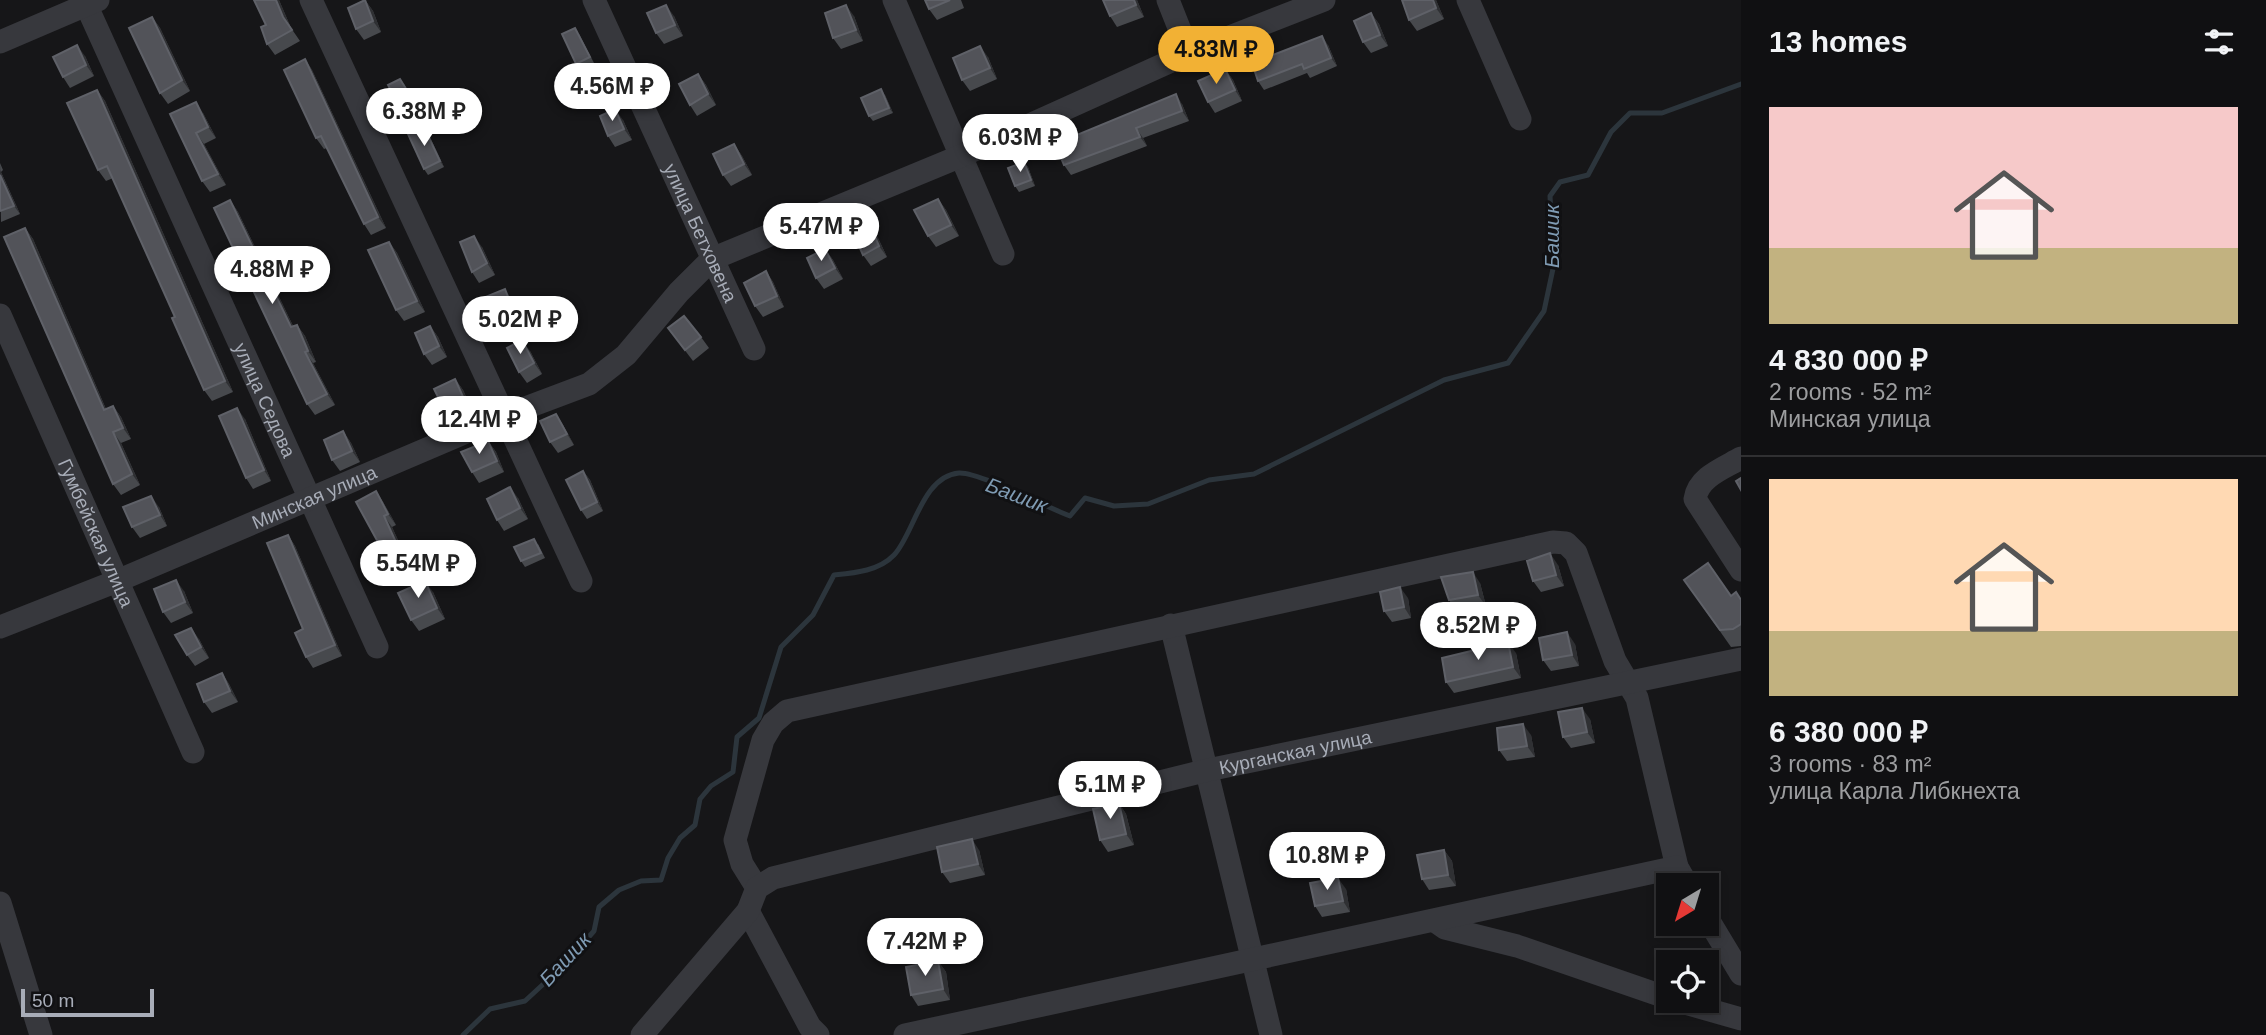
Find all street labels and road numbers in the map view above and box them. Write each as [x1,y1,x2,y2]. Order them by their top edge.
street label: улица Бетховена [660,160,742,306]
street label: улица Седова [230,339,300,461]
street label: Гумбейская улица [54,455,138,610]
street label: Минская улица [249,461,380,533]
street label: Курганская улица [1217,726,1374,778]

